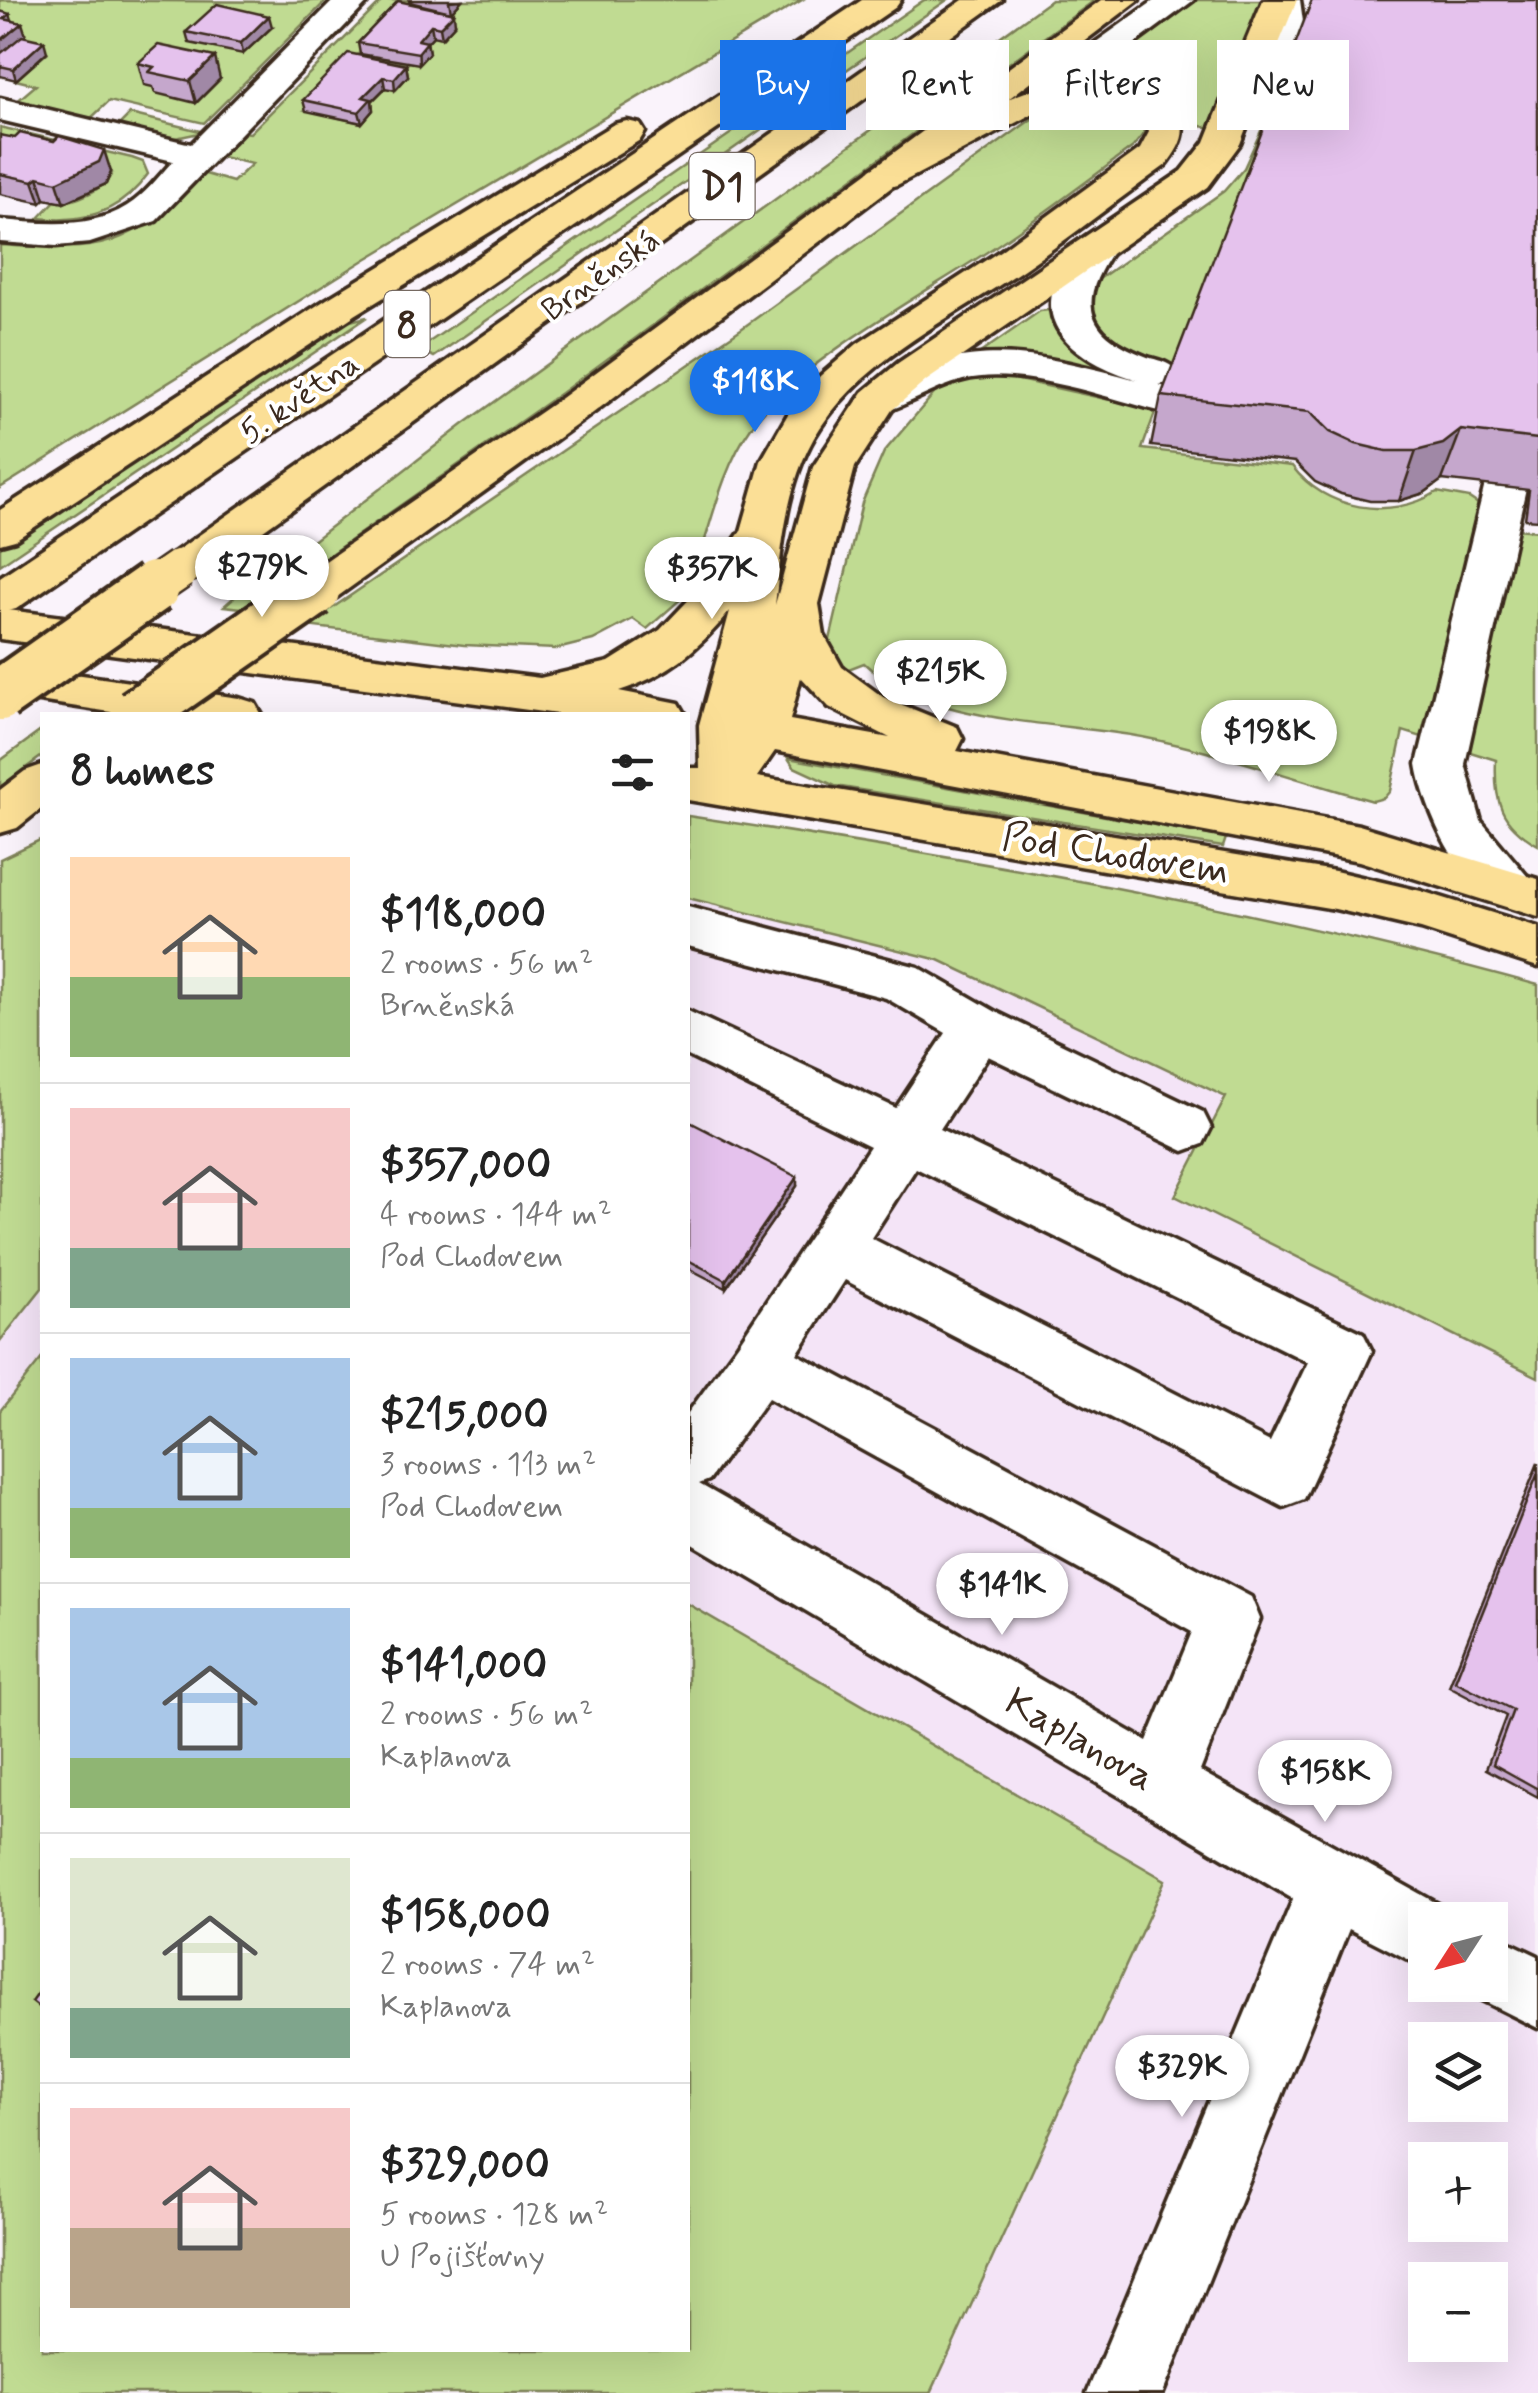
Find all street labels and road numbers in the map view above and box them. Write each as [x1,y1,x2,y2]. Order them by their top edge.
road number: D1 [690,153,754,219]
street label: Brněnská [534,220,668,332]
road number: 8 [384,291,430,357]
street label: 5. května [232,343,368,454]
street label: Pod Chodovem [998,811,1233,899]
street label: Kaplanova [995,1677,1164,1804]

